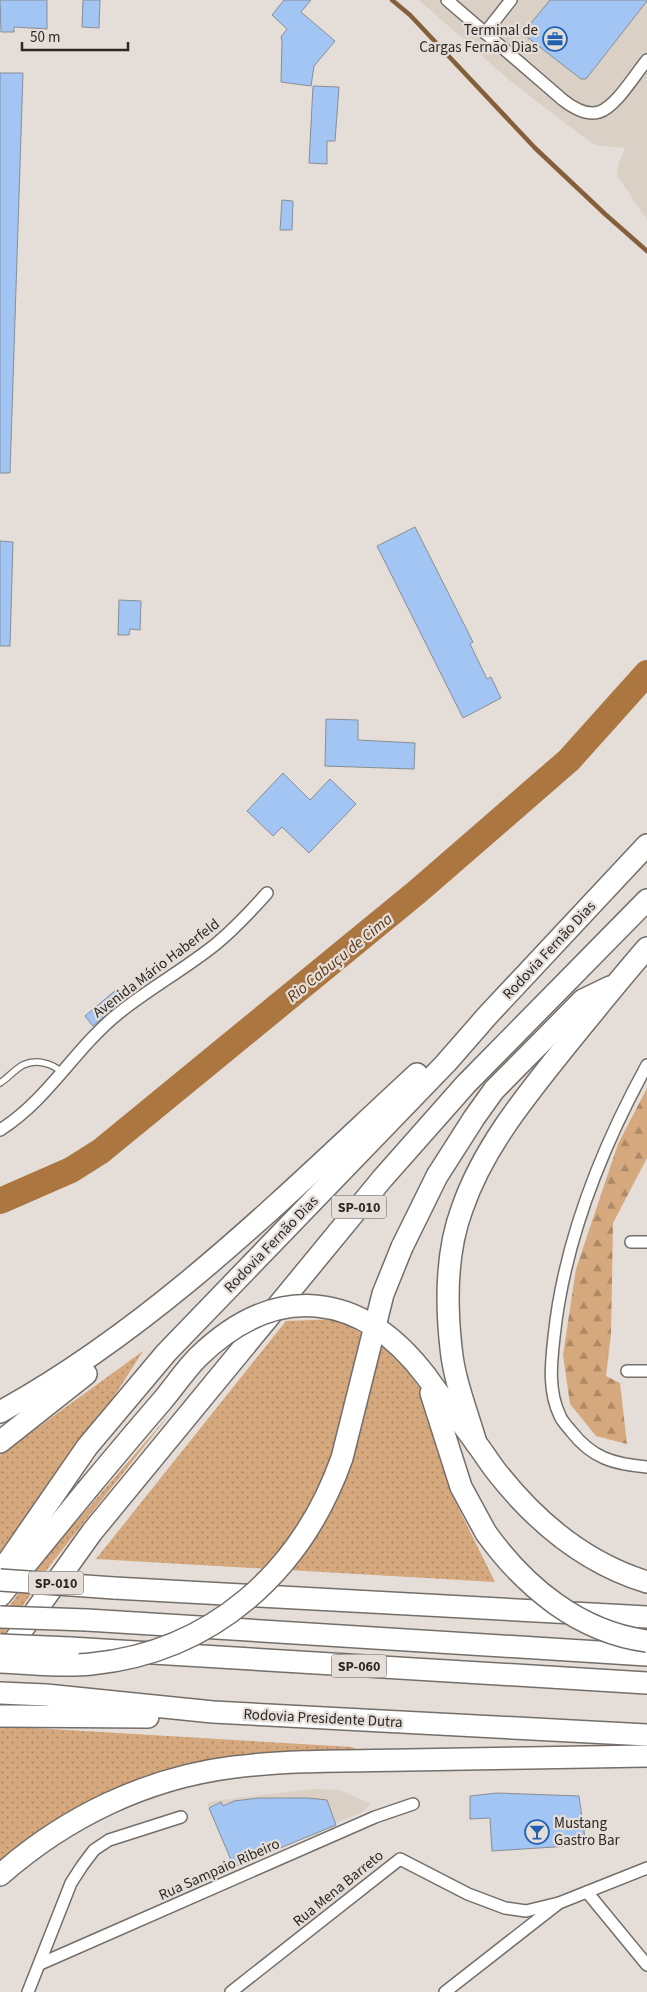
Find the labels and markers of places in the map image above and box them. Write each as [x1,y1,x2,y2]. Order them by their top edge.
place label: Terminal de Cargas Fernão Dias [419,20,538,58]
office icon: Terminal de Cargas Fernão Dias [542,26,568,52]
place label: Mustang Gastro Bar [554,1813,620,1851]
bar icon: Mustang Gastro Bar [524,1819,550,1845]

